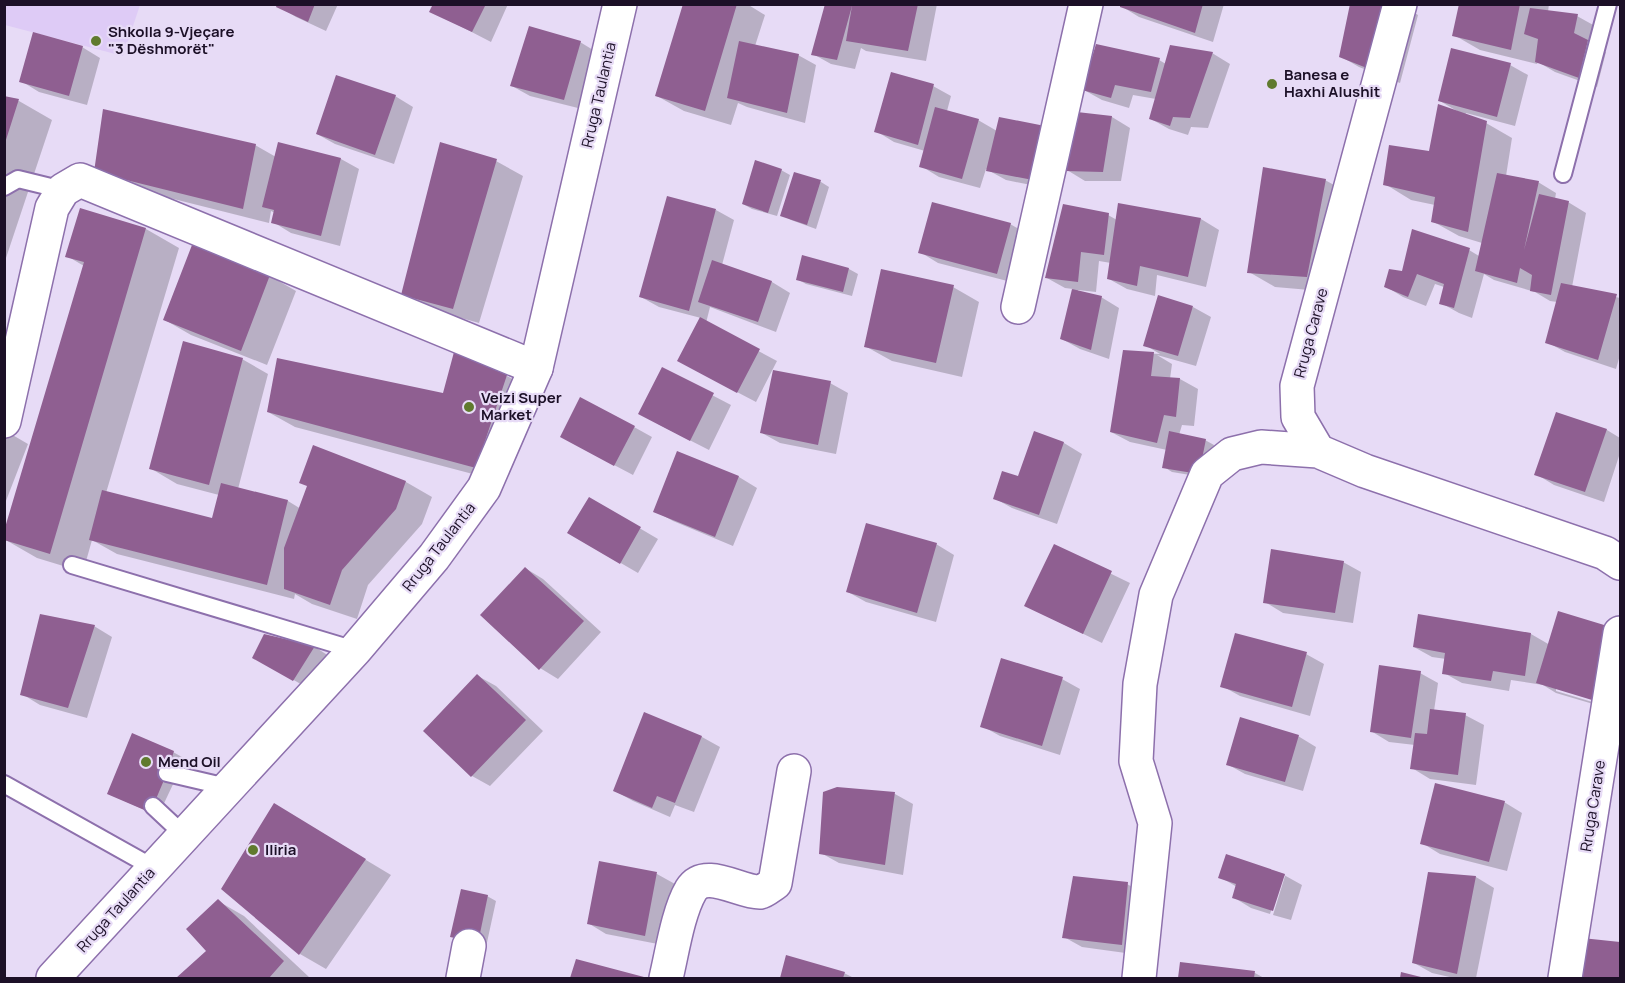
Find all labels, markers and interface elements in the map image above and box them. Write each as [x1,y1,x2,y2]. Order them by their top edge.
place label: Shkolla 9-Vjeçare "3 Dëshmorët" [108,21,234,59]
marker: Shkolla 9-Vjeçare "3 Dëshmorët" [89,34,103,48]
street label: Rruga Taulantia [576,40,621,150]
place label: Banesa e Haxhi Alushit [1284,64,1380,102]
marker: Banesa e Haxhi Alushit [1265,77,1279,91]
street label: Rruga Carave [1288,285,1333,380]
place label: Veizi Super Market [481,387,562,425]
marker: Veizi Super Market [462,400,476,414]
street label: Rruga Taulantia [397,498,480,596]
place label: Mend Oil [158,751,221,772]
marker: Mend Oil [139,755,153,769]
street label: Rruga Carave [1575,758,1610,853]
place label: Iliria [265,839,296,860]
marker: Iliria [246,843,260,857]
street label: Rruga Taulantia [72,863,159,957]

